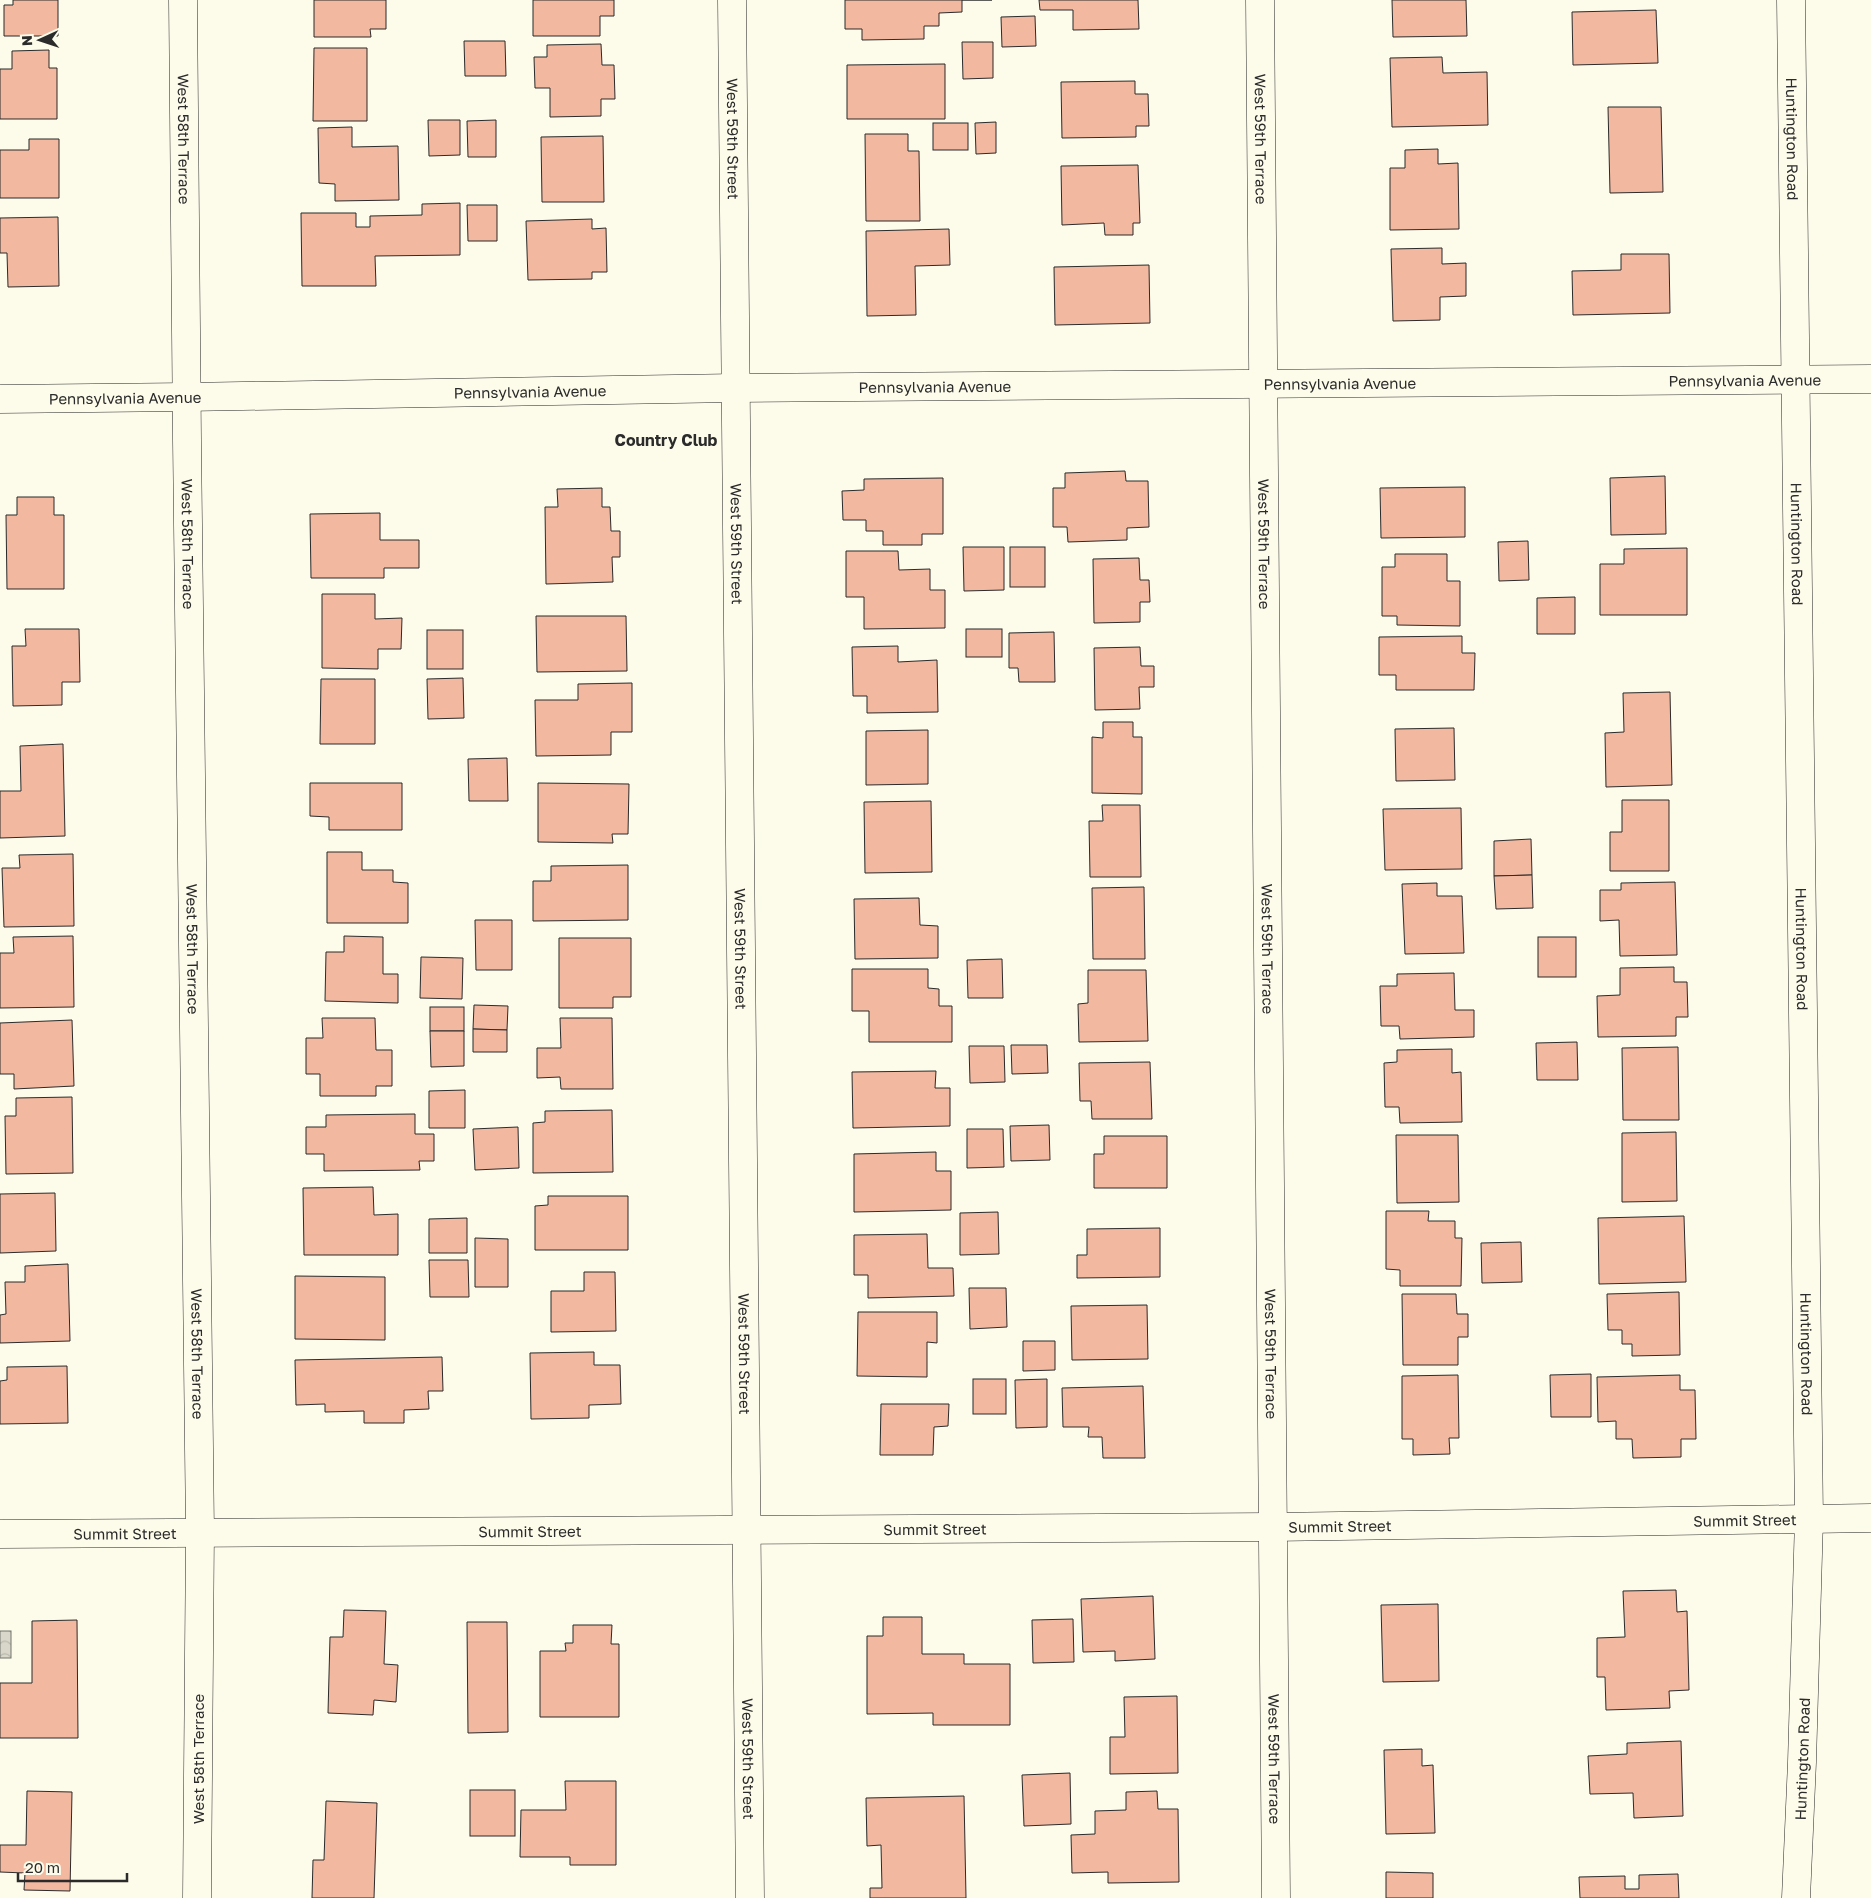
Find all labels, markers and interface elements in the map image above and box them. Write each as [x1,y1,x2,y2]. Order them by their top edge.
north arrow [15,15,65,65]
text: N [18,35,35,46]
street label: West 58th Terrace [175,74,194,205]
street label: West 59th Terrace [1252,74,1271,205]
street label: Huntington Road [1783,77,1802,201]
street label: West 59th Street [724,78,743,200]
street label: Pennsylvania Avenue [1668,370,1822,390]
street label: Pennsylvania Avenue [1263,374,1417,393]
street label: Pennsylvania Avenue [859,377,1012,396]
street label: Pennsylvania Avenue [453,381,607,402]
street label: Pennsylvania Avenue [49,388,202,407]
district label: Country Club [615,430,718,450]
street label: West 58th Terrace [178,479,198,610]
street label: West 59th Terrace [1255,479,1274,610]
street label: Huntington Road [1788,482,1807,606]
street label: West 59th Street [728,483,747,605]
street label: West 58th Terrace [183,883,203,1015]
street label: West 59th Terrace [1258,884,1278,1015]
street label: Huntington Road [1793,887,1812,1010]
street label: West 59th Street [731,888,751,1010]
street label: West 58th Terrace [188,1288,208,1420]
street label: West 59th Terrace [1262,1289,1281,1420]
street label: Huntington Road [1797,1292,1817,1415]
street label: West 59th Street [735,1293,754,1415]
street label: Summit Street [1693,1510,1797,1530]
street label: Summit Street [1288,1516,1392,1536]
street label: Summit Street [883,1520,987,1538]
street label: Summit Street [478,1522,582,1540]
street label: Summit Street [73,1524,177,1543]
street label: West 58th Terrace [189,1693,207,1824]
street label: West 59th Terrace [1265,1694,1284,1825]
street label: Huntington Road [1791,1697,1813,1821]
street label: West 59th Street [739,1698,758,1820]
scale bar [18,1850,126,1882]
text: 20 m [25,1858,60,1876]

